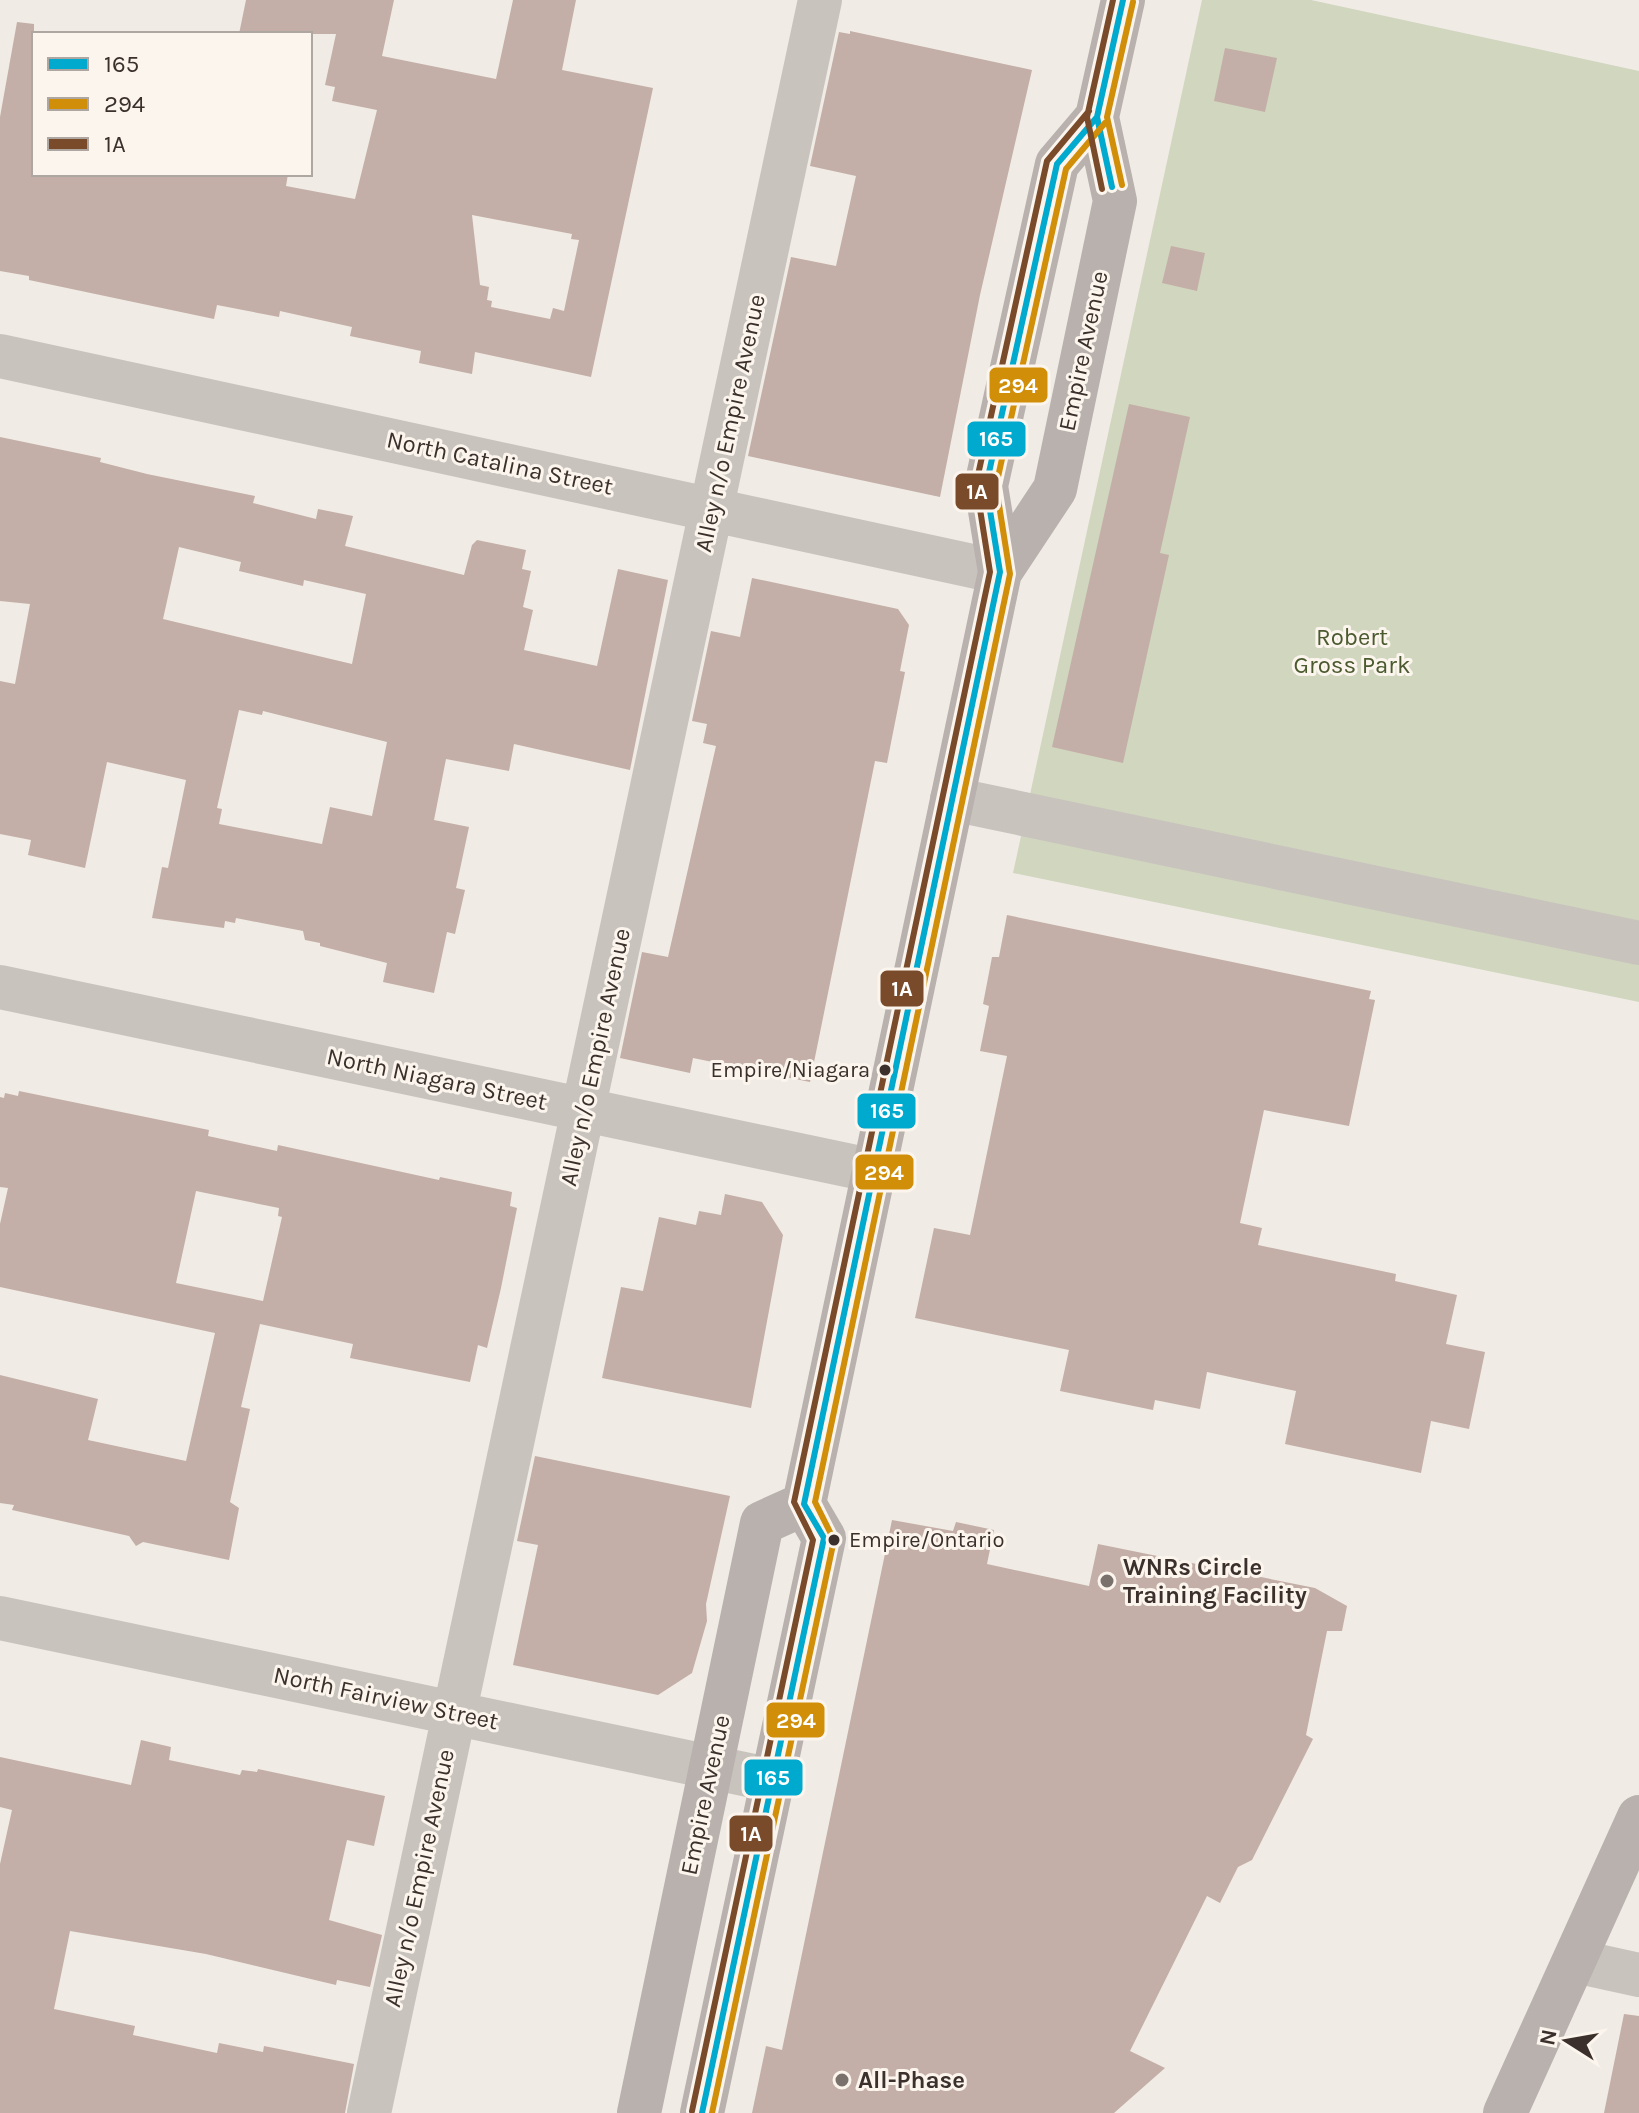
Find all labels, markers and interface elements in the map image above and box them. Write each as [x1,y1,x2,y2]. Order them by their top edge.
legend [32,32,312,176]
text: 165 [104,50,139,78]
text: 294 [104,90,145,118]
text: 1A [104,130,126,158]
street label: Empire Avenue [1052,268,1114,434]
street label: Alley n/o Empire Avenue [689,292,771,554]
line badge: 294 [988,366,1049,404]
text: 294 [998,373,1038,399]
line badge: 165 [966,420,1027,458]
street label: North Catalina Street [384,425,616,501]
text: 165 [979,426,1013,452]
line badge: 1A [954,472,1000,511]
text: 1A [966,479,988,505]
park label: Robert Gross Park [1294,623,1410,679]
street label: Alley n/o Empire Avenue [554,926,636,1188]
line badge: 1A [879,969,925,1008]
text: 1A [891,976,913,1002]
street label: North Niagara Street [324,1042,550,1116]
place label: Empire/Niagara [711,1057,870,1083]
marker: Empire/Niagara [877,1062,893,1078]
line badge: 165 [856,1092,917,1130]
text: 165 [870,1098,904,1124]
line badge: 294 [854,1153,915,1191]
text: 294 [864,1160,904,1186]
place label: Empire/Ontario [849,1527,1005,1553]
marker: Empire/Ontario [826,1532,842,1548]
place label: WNRs Circle Training Facility [1123,1553,1307,1609]
marker: WNRs Circle Training Facility [1098,1572,1116,1590]
street label: North Fairview Street [271,1661,501,1735]
line badge: 294 [765,1701,826,1739]
text: 294 [776,1708,816,1734]
street label: Empire Avenue [674,1712,736,1878]
street label: Alley n/o Empire Avenue [378,1747,460,2009]
line badge: 165 [743,1758,804,1797]
text: 165 [756,1765,790,1791]
line badge: 1A [728,1814,774,1853]
text: 1A [740,1821,762,1847]
north arrow [1527,2001,1607,2081]
text: N [1534,2027,1563,2048]
place label: All-Phase [858,2066,965,2094]
marker: All-Phase [833,2071,851,2089]

